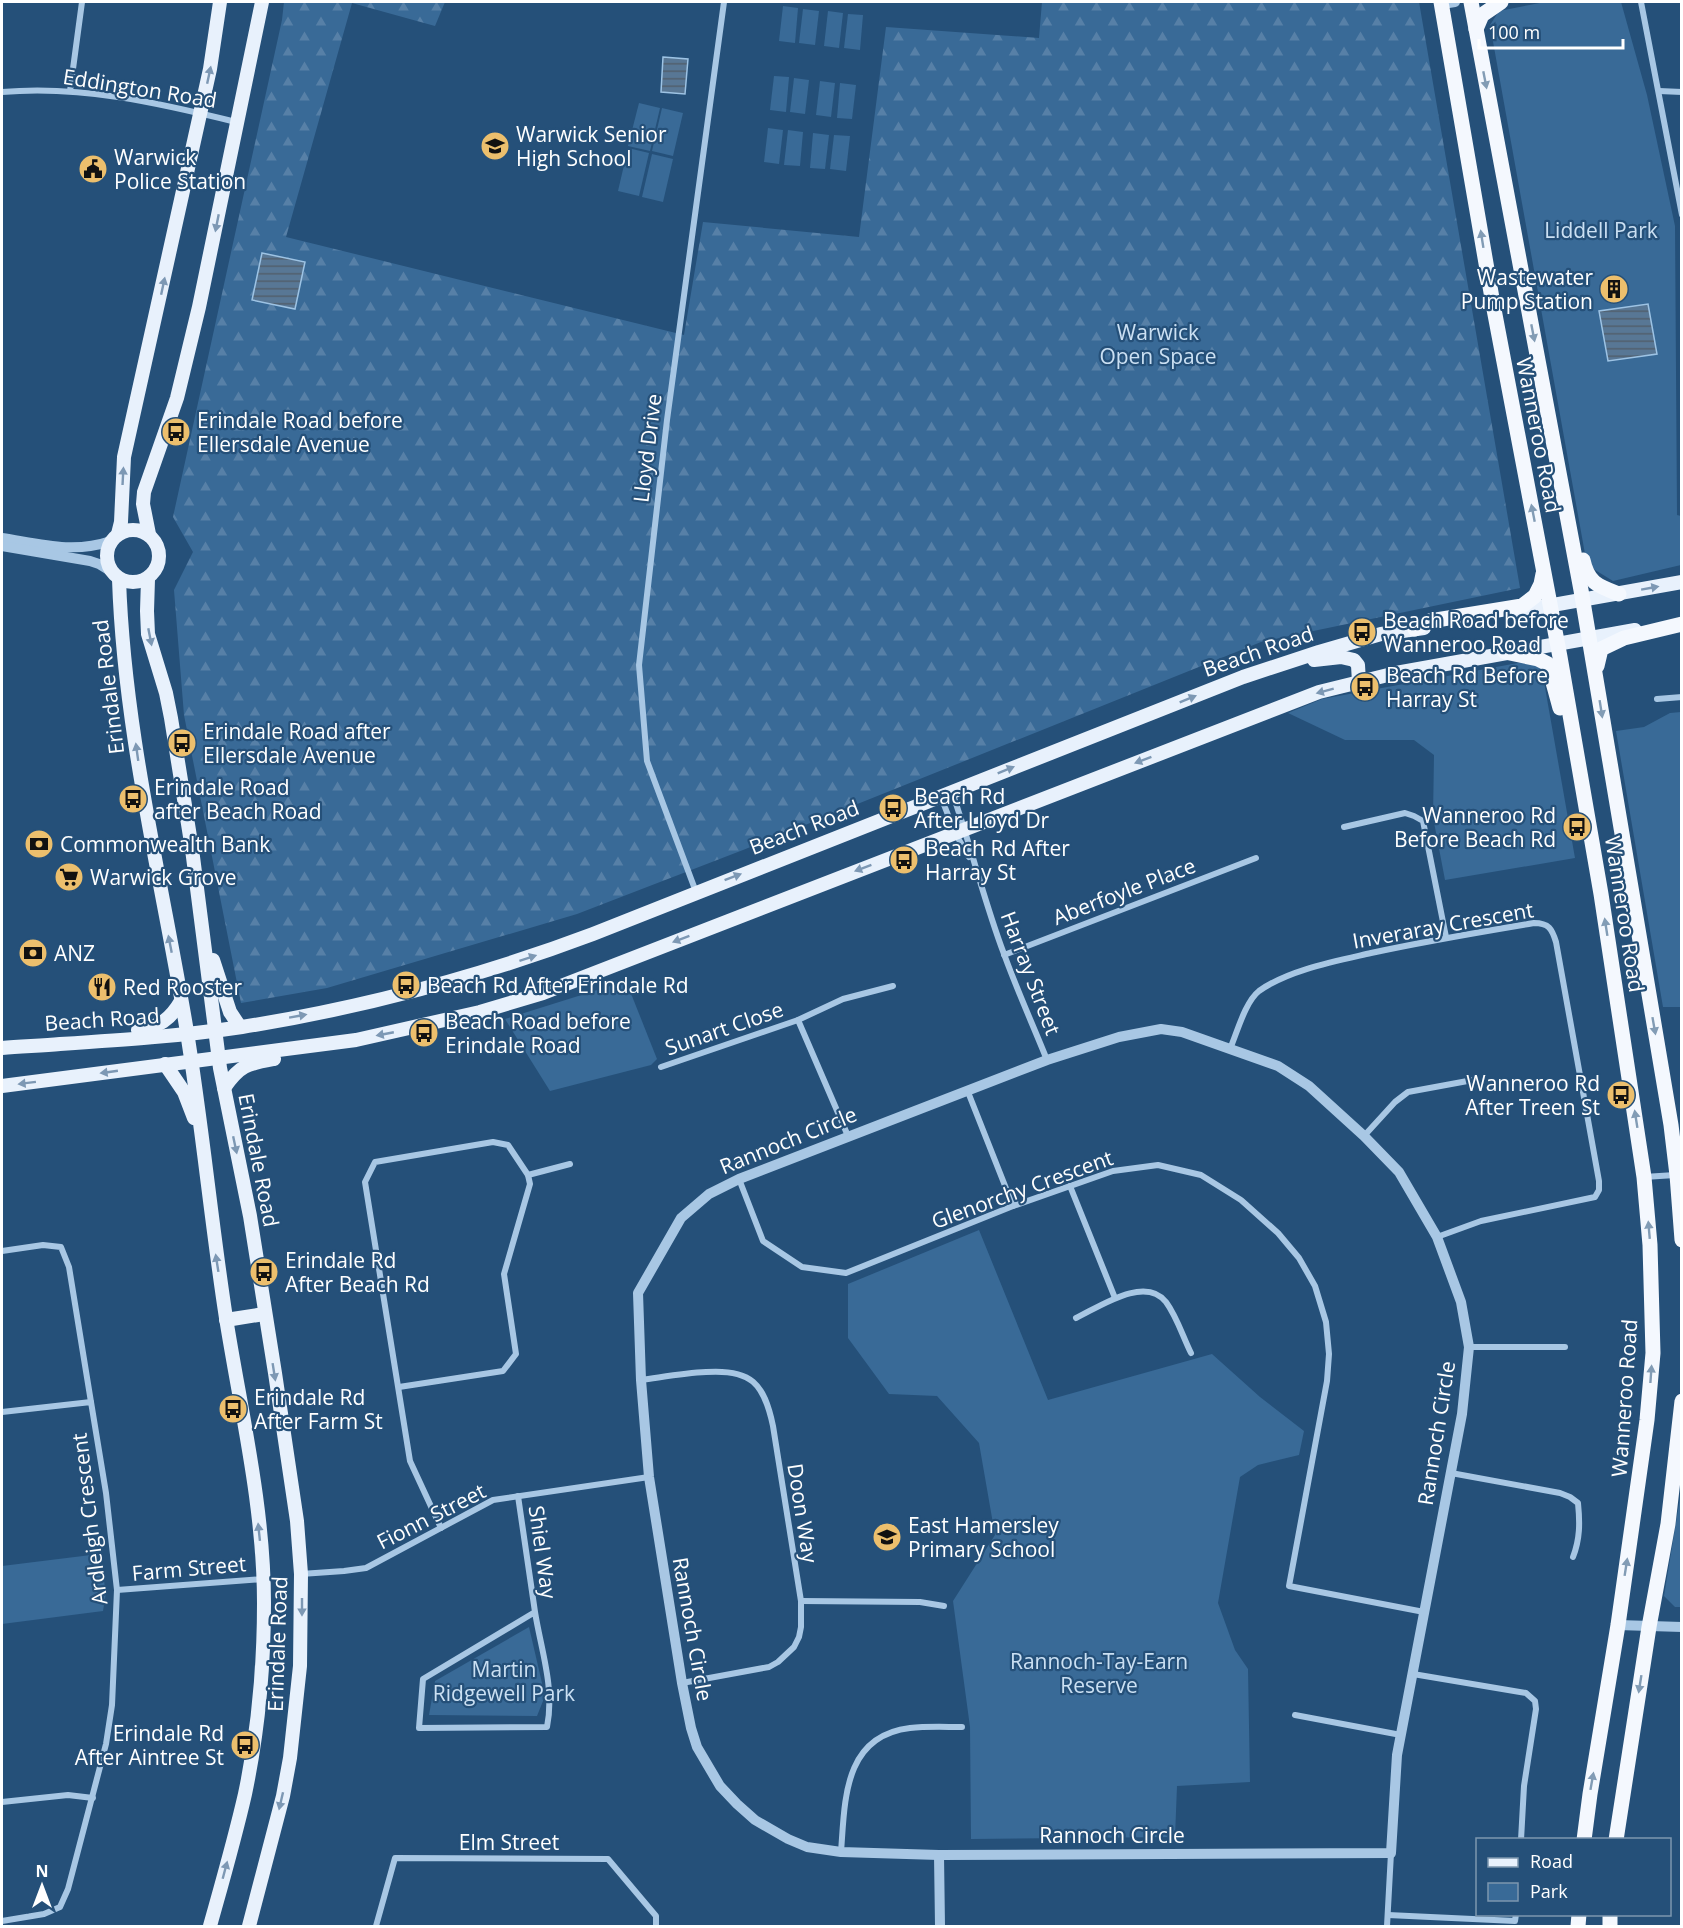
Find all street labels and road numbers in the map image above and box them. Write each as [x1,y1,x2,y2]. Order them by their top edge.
street label: Eddington Road [61,62,219,114]
street label: Wanneroo Road [1510,355,1568,515]
street label: Lloyd Drive [626,392,668,504]
street label: Erindale Road [86,618,130,756]
street label: Beach Road [1199,619,1317,683]
street label: Beach Road [745,793,863,861]
street label: Wanneroo Road [1599,834,1651,994]
street label: Aberfoyle Place [1049,851,1199,931]
street label: Inveraray Crescent [1350,895,1536,955]
street label: Harray Street [995,907,1067,1039]
street label: Sunart Close [661,995,787,1061]
street label: Beach Road [43,1001,161,1037]
street label: Erindale Road [232,1091,286,1229]
street label: Rannoch Circle [715,1100,861,1180]
street label: Glenorchy Crescent [927,1143,1117,1235]
street label: Wanneroo Road [1605,1318,1643,1478]
street label: Rannoch Circle [1411,1359,1461,1507]
street label: Ardleigh Crescent [65,1432,113,1606]
street label: Doon Way [781,1461,825,1565]
street label: Fionn Street [372,1477,490,1555]
street label: Shiel Way [523,1504,563,1601]
street label: Farm Street [131,1549,247,1587]
street label: Rannoch Circle [667,1555,719,1703]
street label: Erindale Road [261,1576,293,1712]
street label: Rannoch Circle [1039,1821,1185,1849]
street label: Elm Street [459,1828,559,1856]

